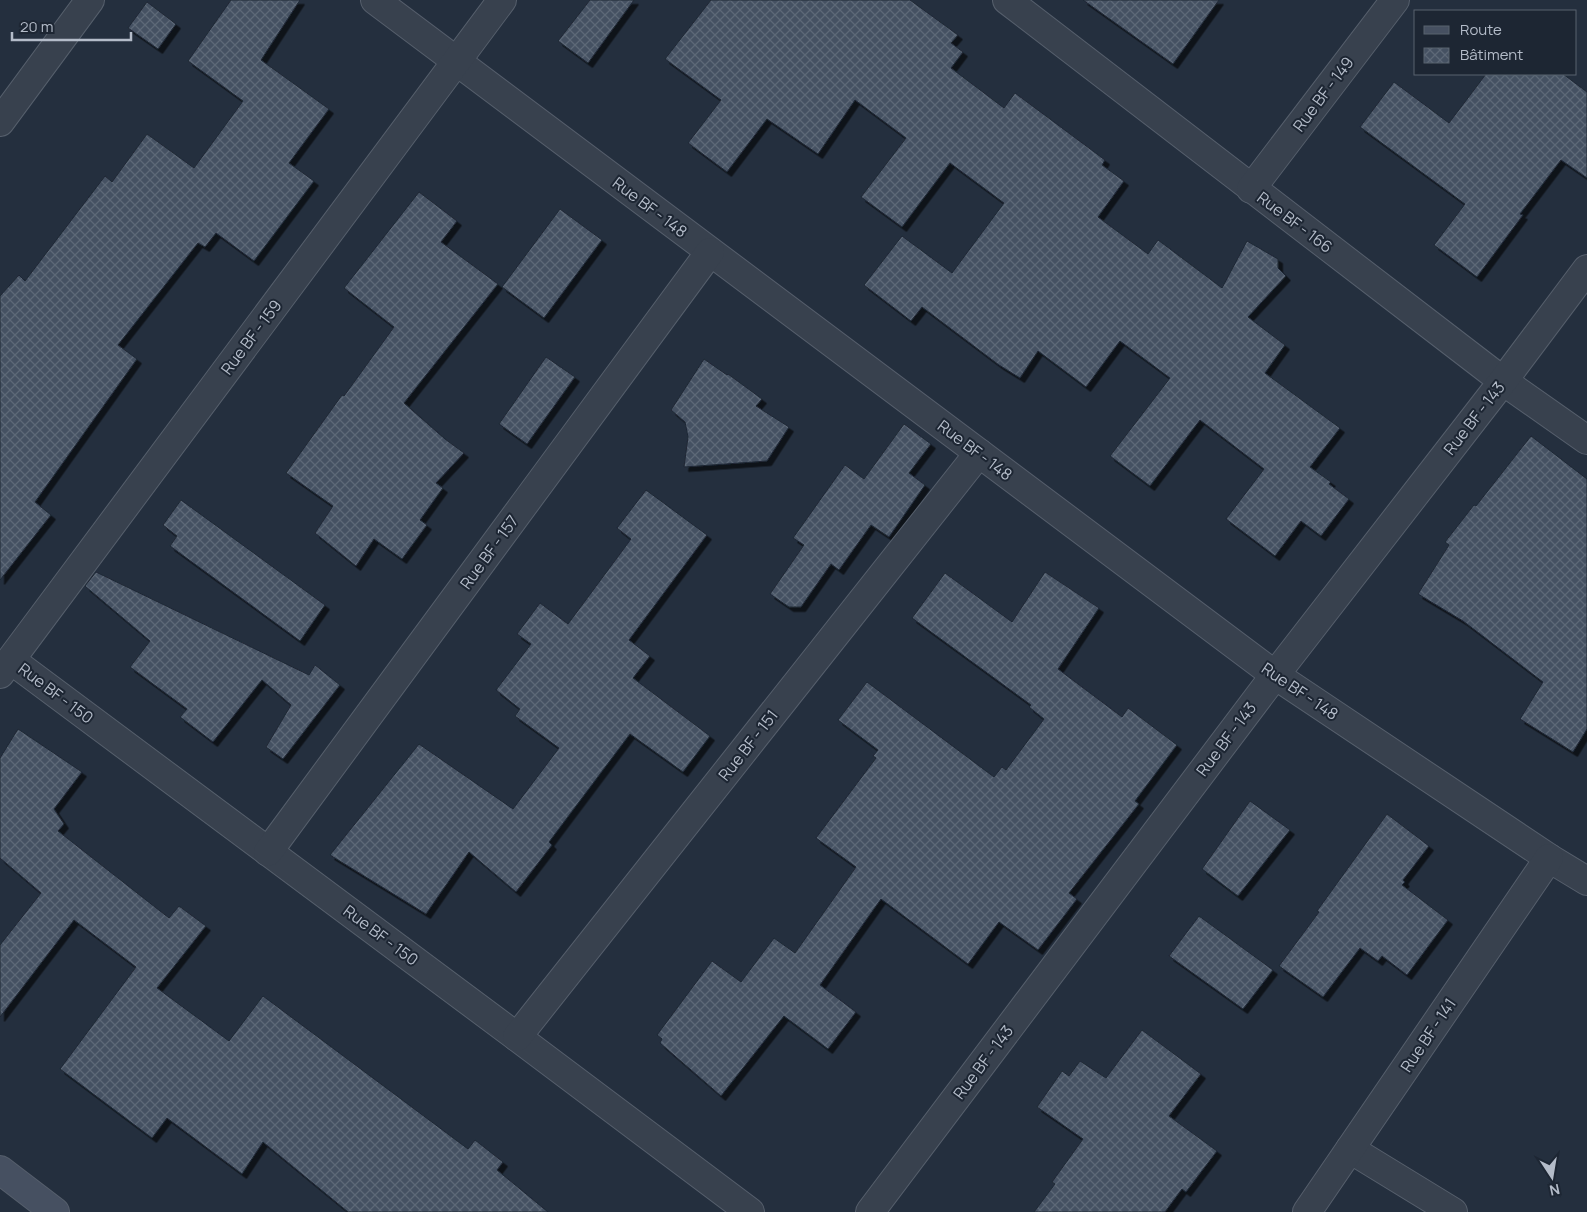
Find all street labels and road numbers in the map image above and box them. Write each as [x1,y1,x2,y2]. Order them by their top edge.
street label: Rue BF - 149 [1288,52,1358,136]
street label: Rue BF - 148 [608,172,692,242]
street label: Rue BF - 166 [1253,186,1337,258]
street label: Rue BF - 159 [216,295,286,379]
street label: Rue BF - 143 [1438,377,1510,459]
street label: Rue BF - 148 [933,415,1017,485]
street label: Rue BF - 157 [455,510,523,594]
street label: Rue BF - 148 [1257,657,1343,725]
street label: Rue BF - 150 [14,658,98,728]
street label: Rue BF - 143 [1191,697,1261,781]
street label: Rue BF - 151 [713,705,783,785]
street label: Rue BF - 150 [339,900,423,970]
street label: Rue BF - 141 [1395,994,1461,1076]
street label: Rue BF - 143 [948,1020,1018,1104]

